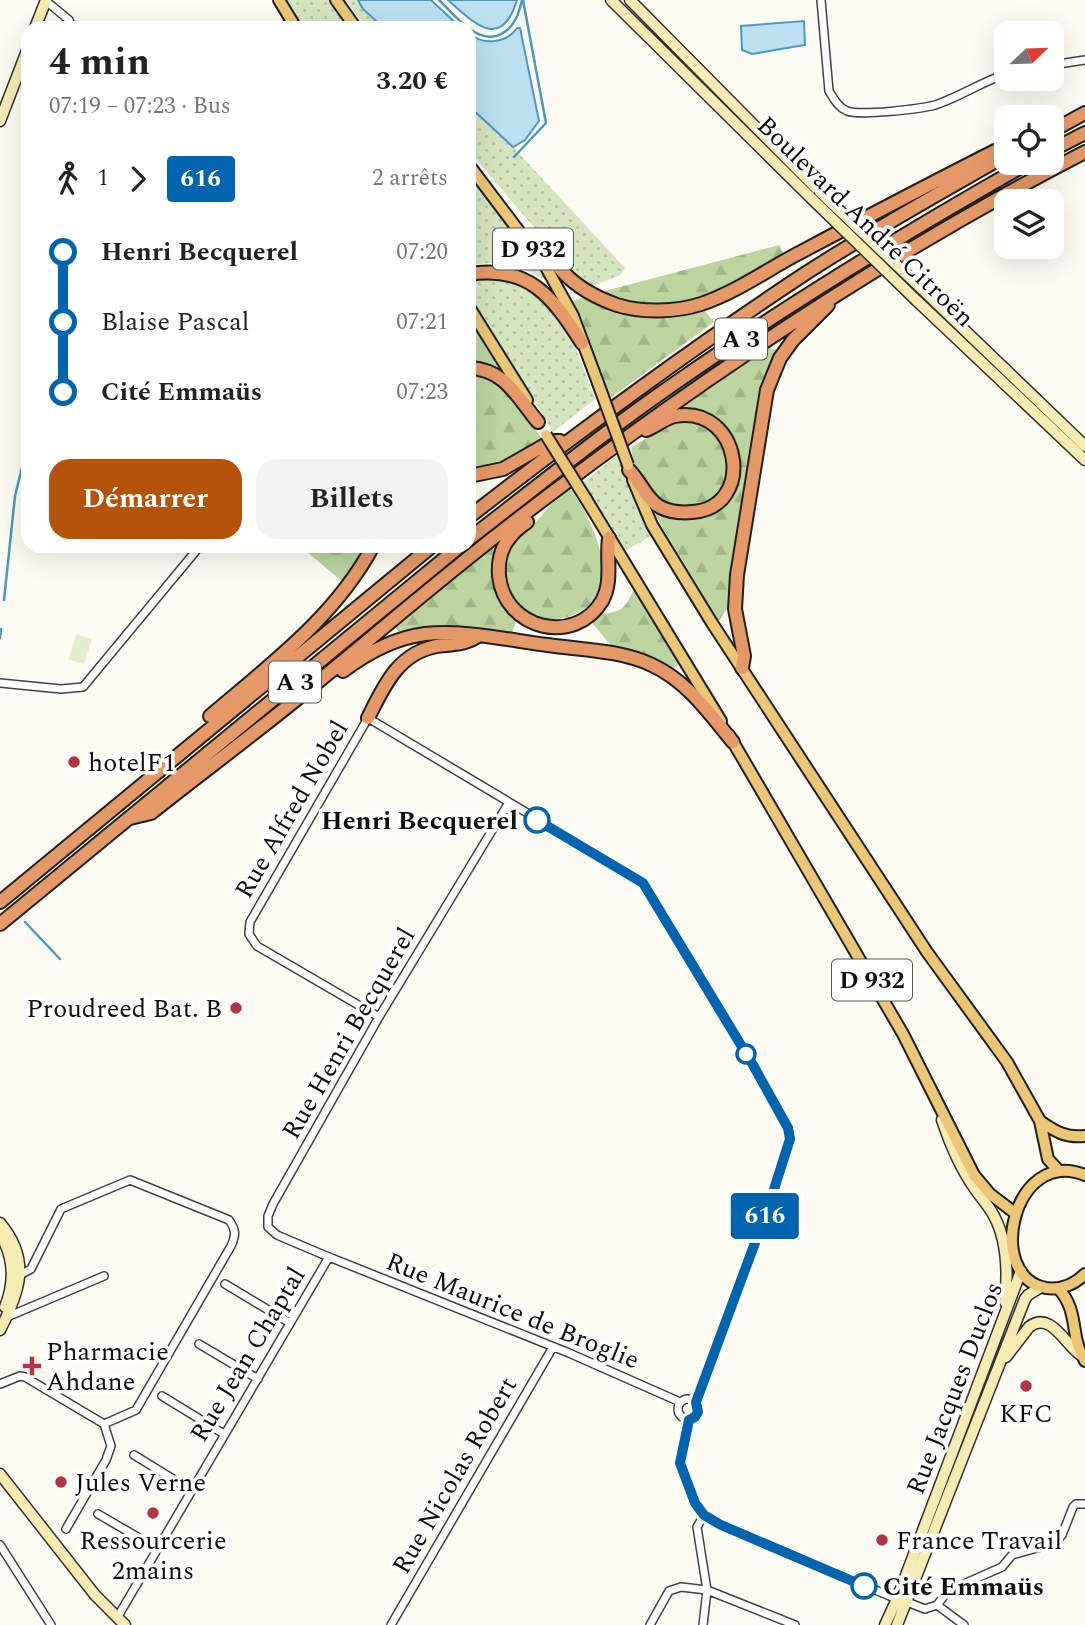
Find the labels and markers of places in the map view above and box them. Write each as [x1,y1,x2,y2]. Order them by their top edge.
place label: hotelF1 [88,743,176,783]
marker: hotelF1 [66,754,82,770]
place label: Henri Becquerel [321,801,518,841]
marker: Henri Becquerel [524,807,550,833]
place label: Proudreed Bat. B [27,989,222,1029]
marker: Proudreed Bat. B [228,1000,244,1016]
unlabelled marker [736,1044,756,1064]
place label: Pharmacie Ahdane [46,1332,169,1402]
marker: Pharmacie Ahdane [24,1358,40,1374]
marker: KFC [1018,1378,1034,1394]
place label: KFC [999,1394,1053,1434]
place label: Jules Verne [75,1463,206,1503]
marker: Jules Verne [53,1474,69,1490]
marker: Ressourcerie 2mains [145,1505,161,1521]
place label: Ressourcerie 2mains [79,1521,227,1591]
place label: France Travail [896,1521,1062,1561]
marker: France Travail [874,1532,890,1548]
place label: Cité Emmaüs [883,1567,1044,1607]
marker: Cité Emmaüs [851,1573,877,1599]

